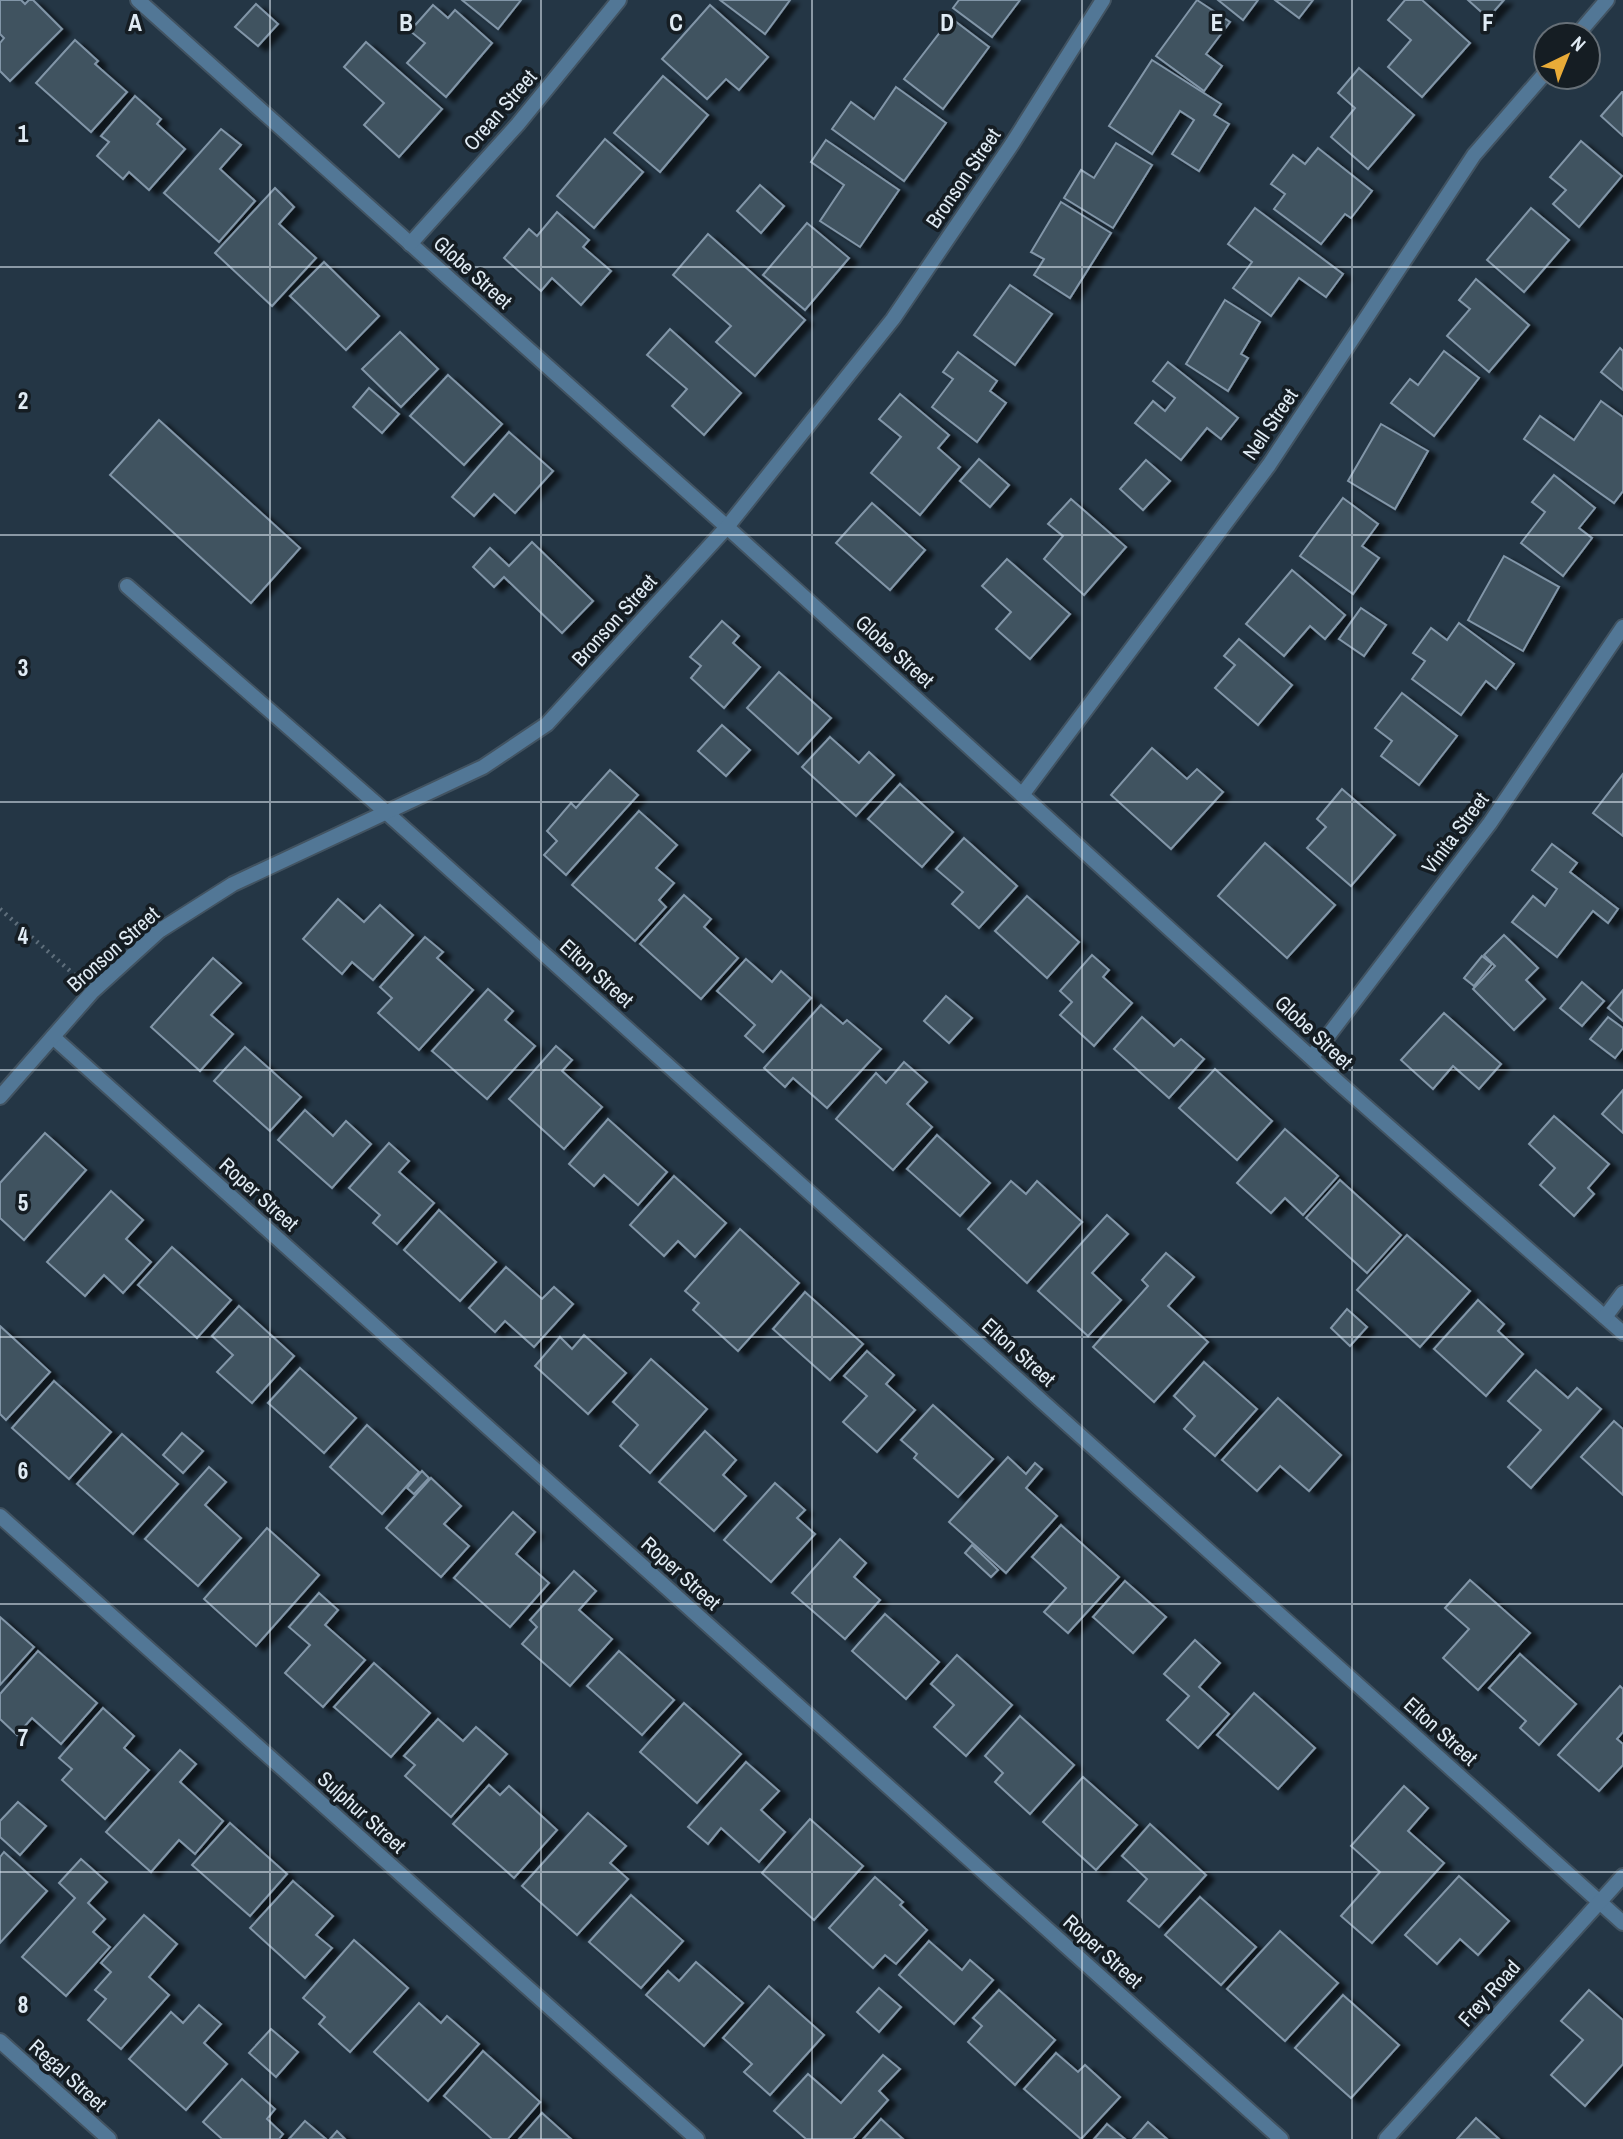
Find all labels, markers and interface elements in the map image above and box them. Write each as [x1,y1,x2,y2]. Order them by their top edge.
text: A [128,7,142,38]
text: B [399,7,413,38]
text: C [669,7,683,38]
text: D [940,7,954,38]
text: E [1211,7,1223,38]
text: F [1482,7,1494,38]
north arrow [1532,21,1602,91]
text: N [1566,30,1592,57]
street label: Orean Street [457,63,543,157]
text: 1 [18,118,29,149]
street label: Bronson Street [919,122,1007,234]
street label: Globe Street [427,229,519,315]
street label: Nell Street [1236,382,1305,465]
text: 2 [18,385,28,416]
street label: Bronson Street [565,567,663,672]
street label: Globe Street [849,608,941,694]
text: 3 [18,652,28,683]
street label: Vinita Street [1415,786,1495,880]
street label: Bronson Street [61,900,166,998]
text: 4 [18,920,29,951]
street label: Elton Street [554,932,640,1014]
street label: Globe Street [1269,988,1359,1076]
street label: Roper Street [213,1151,305,1238]
text: 5 [18,1187,28,1218]
street label: Elton Street [976,1311,1062,1393]
text: 6 [18,1455,28,1486]
street label: Roper Street [635,1530,727,1617]
street label: Elton Street [1398,1690,1484,1772]
text: 7 [18,1722,28,1753]
street label: Sulphur Street [311,1764,413,1860]
street label: Roper Street [1057,1908,1149,1995]
street label: Frey Road [1451,1953,1527,2033]
text: 8 [18,1989,28,2020]
street label: Regal Street [23,2032,113,2118]

